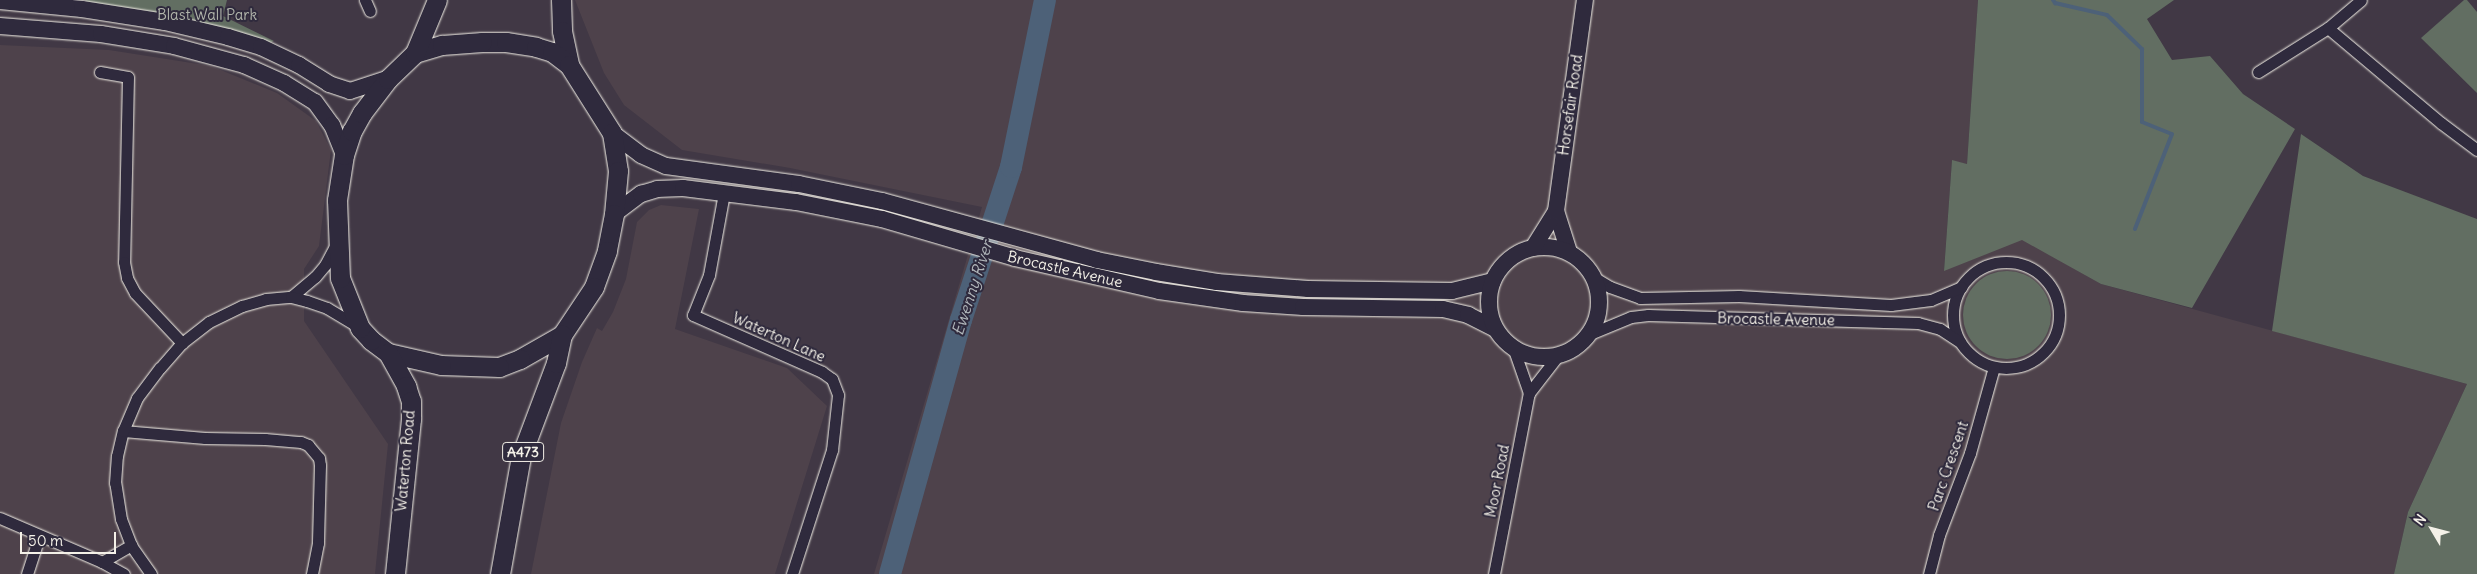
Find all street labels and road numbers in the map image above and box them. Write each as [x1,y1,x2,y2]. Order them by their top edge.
street label: Horsefair Road [1554,53,1586,157]
street label: Brocastle Avenue [1006,247,1124,291]
street label: Waterton Lane [730,308,828,366]
street label: Brocastle Avenue [1717,309,1835,329]
street label: Waterton Road [392,410,418,512]
street label: Parc Crescent [1924,419,1972,513]
road number: A473 [502,441,544,464]
street label: Moor Road [1481,443,1513,519]

